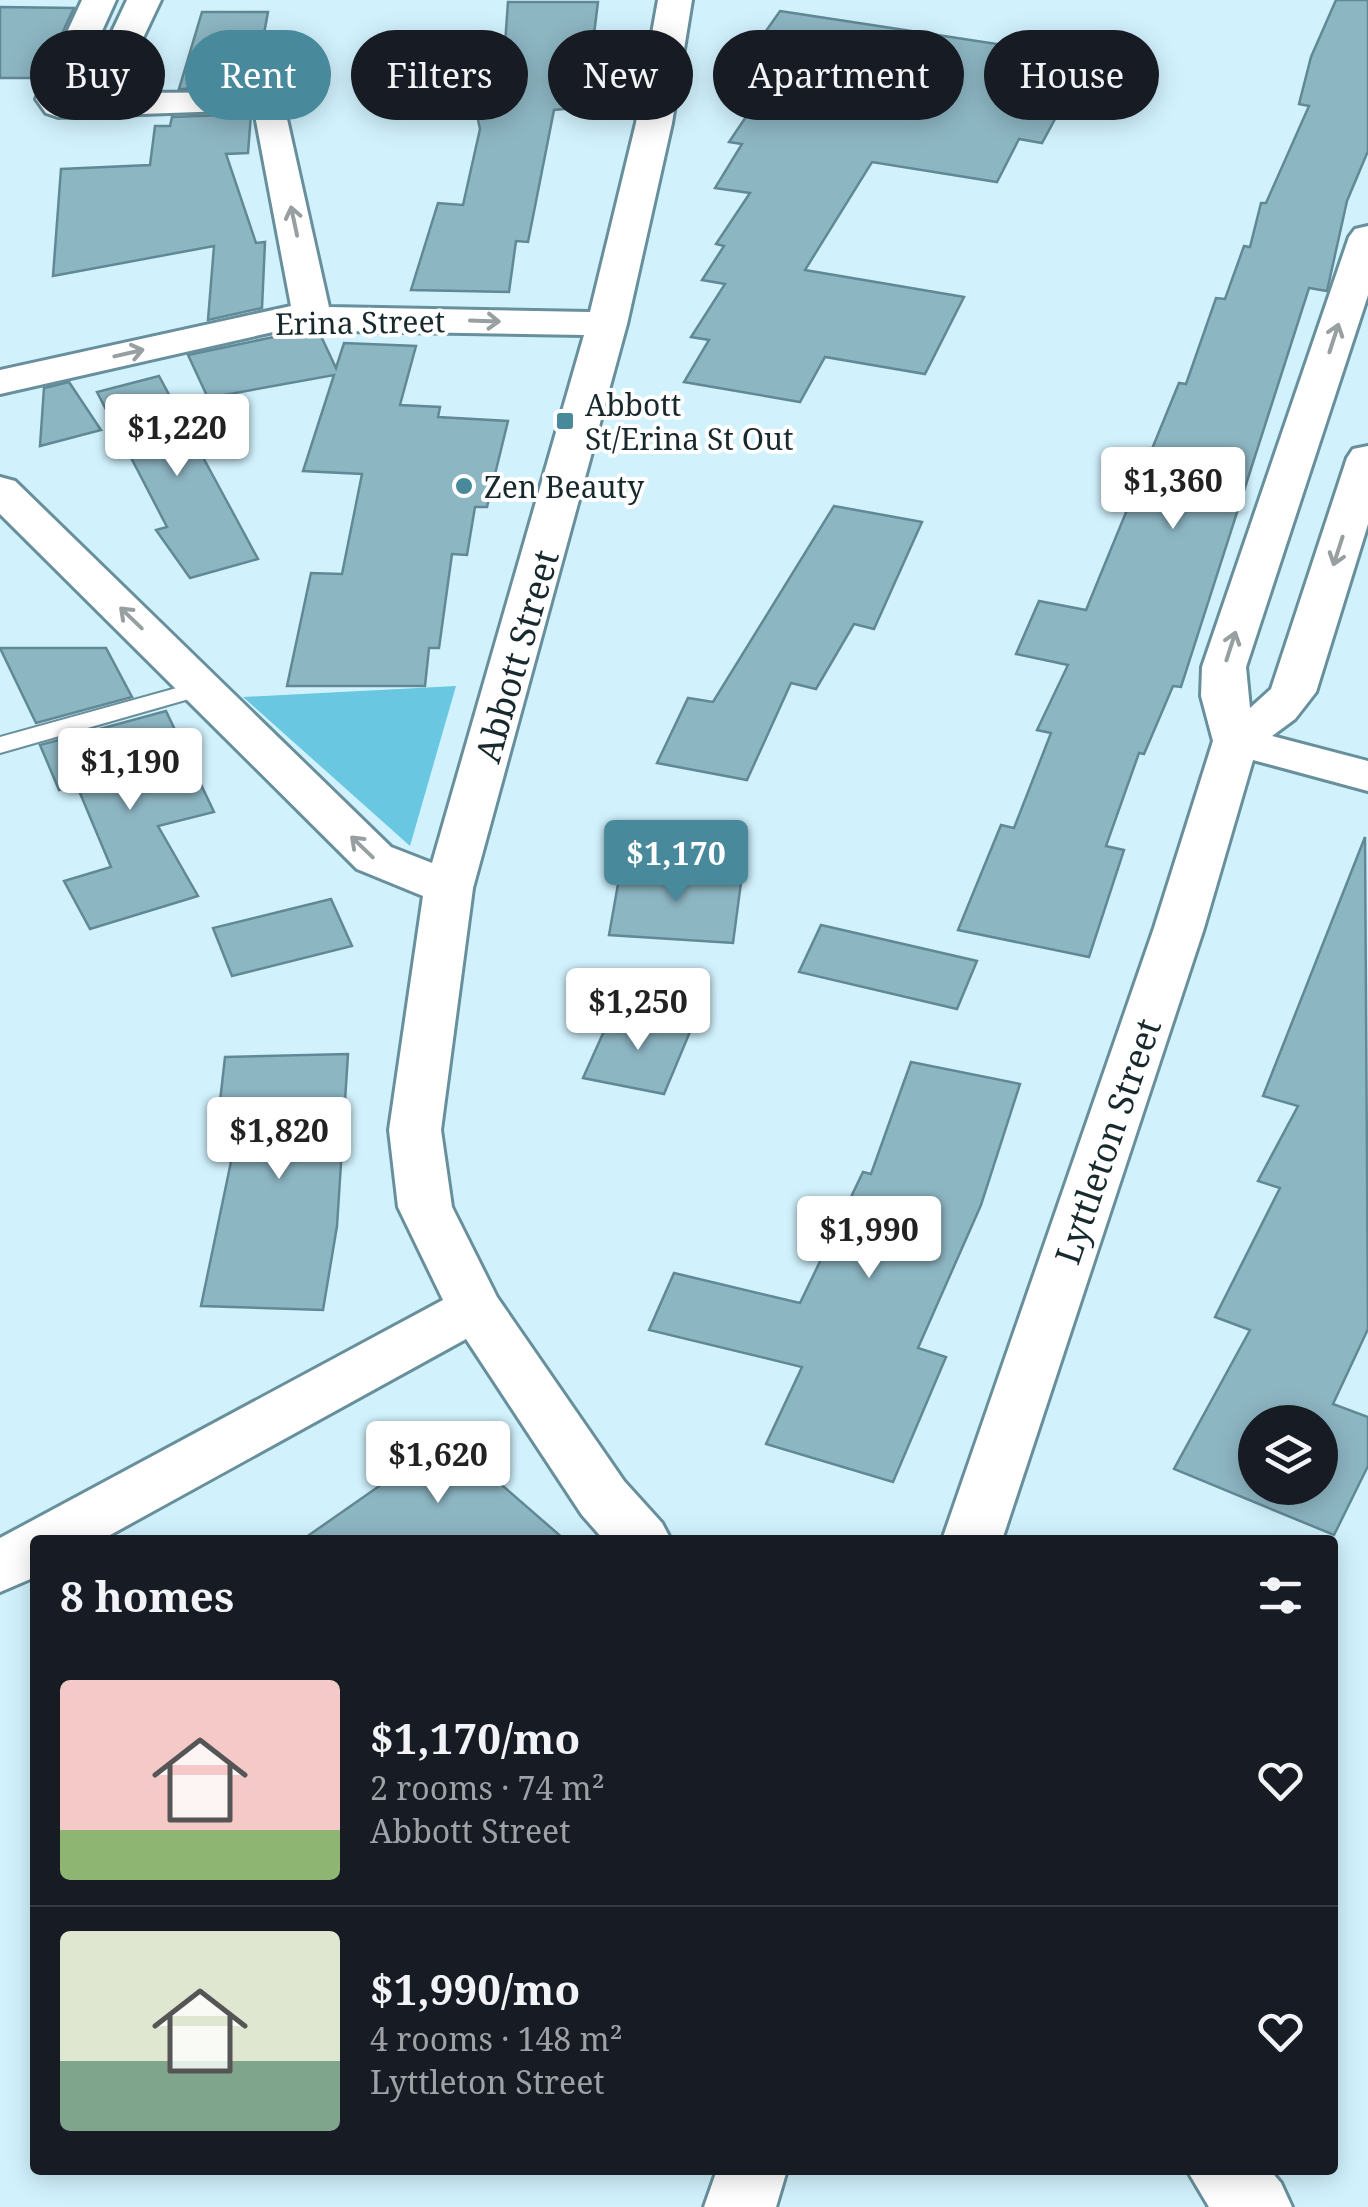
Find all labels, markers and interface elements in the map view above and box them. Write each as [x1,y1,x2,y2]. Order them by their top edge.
chip: Buy [30,30,165,120]
chip: Rent [185,30,331,120]
chip: Filters [351,30,528,120]
chip: New [548,30,693,120]
chip: Apartment [713,30,964,120]
chip: House [984,30,1159,120]
one-way arrow [284,205,303,237]
street label: Erina Street [275,300,445,344]
one-way arrow [468,312,501,330]
one-way arrow [1326,322,1344,354]
one-way arrow [112,343,144,361]
place label: Abbott St/Erina St Out [585,384,794,459]
pin: $1,220 [96,394,258,479]
text: $1,220 [127,405,227,448]
marker: Abbott St/Erina St Out [554,410,576,432]
pin: $1,360 [1092,447,1254,532]
text: $1,360 [1123,458,1223,501]
place label: Zen Beauty [484,466,644,507]
marker: Zen Beauty [453,475,475,497]
one-way arrow [1328,535,1346,566]
street label: Abbott Street [463,544,569,768]
one-way arrow [119,607,143,631]
one-way arrow [1223,631,1241,663]
pin: $1,190 [49,728,211,813]
text: $1,190 [80,739,180,782]
pin: $1,170 [595,820,757,905]
text: $1,170 [626,831,726,874]
one-way arrow [351,835,375,859]
pin: $1,250 [557,968,719,1053]
text: $1,250 [588,979,688,1022]
street label: Lyttleton Street [1043,1012,1171,1270]
pin: $1,820 [198,1097,360,1182]
text: $1,820 [229,1108,329,1151]
pin: $1,990 [788,1196,950,1281]
text: $1,990 [819,1207,919,1250]
map controls [1238,1405,1338,1505]
button: layers [1238,1405,1338,1505]
pin: $1,620 [357,1421,519,1506]
text: $1,620 [388,1432,488,1475]
text: 8 homes [60,1567,234,1624]
icon: filters [1253,1568,1308,1623]
text: $1,170/mo [370,1709,580,1766]
icon: home [140,1720,260,1840]
icon: heart [1253,1753,1308,1808]
text: 2 rooms · 74 m² [370,1766,605,1809]
text: Abbott Street [370,1809,570,1852]
text: $1,990/mo [370,1960,580,2017]
icon: home [140,1971,260,2091]
icon: heart [1253,2004,1308,2059]
text: 4 rooms · 148 m² [370,2017,623,2060]
text: Lyttleton Street [370,2060,605,2103]

